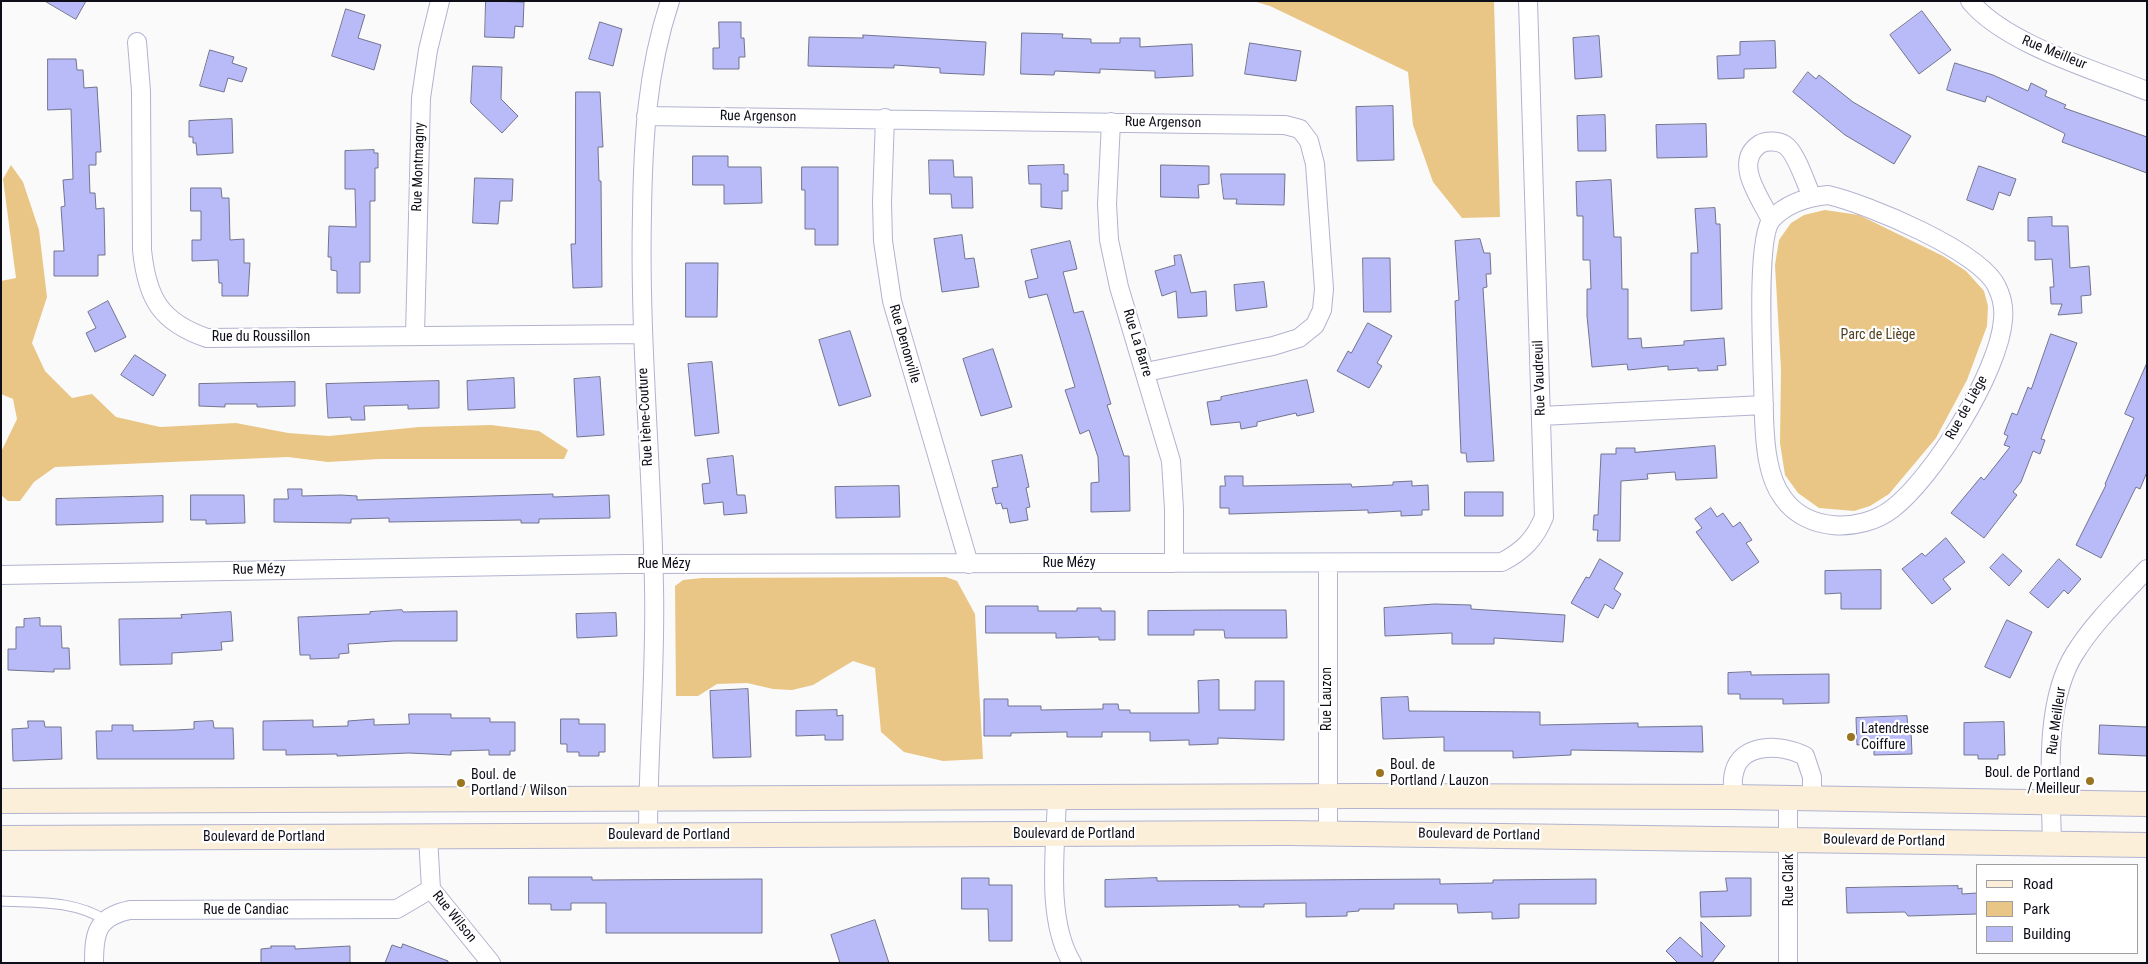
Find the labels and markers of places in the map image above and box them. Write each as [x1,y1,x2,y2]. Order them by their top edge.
place label: Latendresse Coiffure [1861,721,1929,754]
marker: Latendresse Coiffure [1845,731,1857,743]
place label: Boul. de Portland / Lauzon [1390,757,1489,790]
place label: Boul. de Portland / Meilleur [1985,765,2080,798]
place label: Boul. de Portland / Wilson [471,767,567,800]
marker: Boul. de Portland / Lauzon [1374,767,1386,779]
marker: Boul. de Portland / Meilleur [2084,775,2096,787]
marker: Boul. de Portland / Wilson [455,777,467,789]

